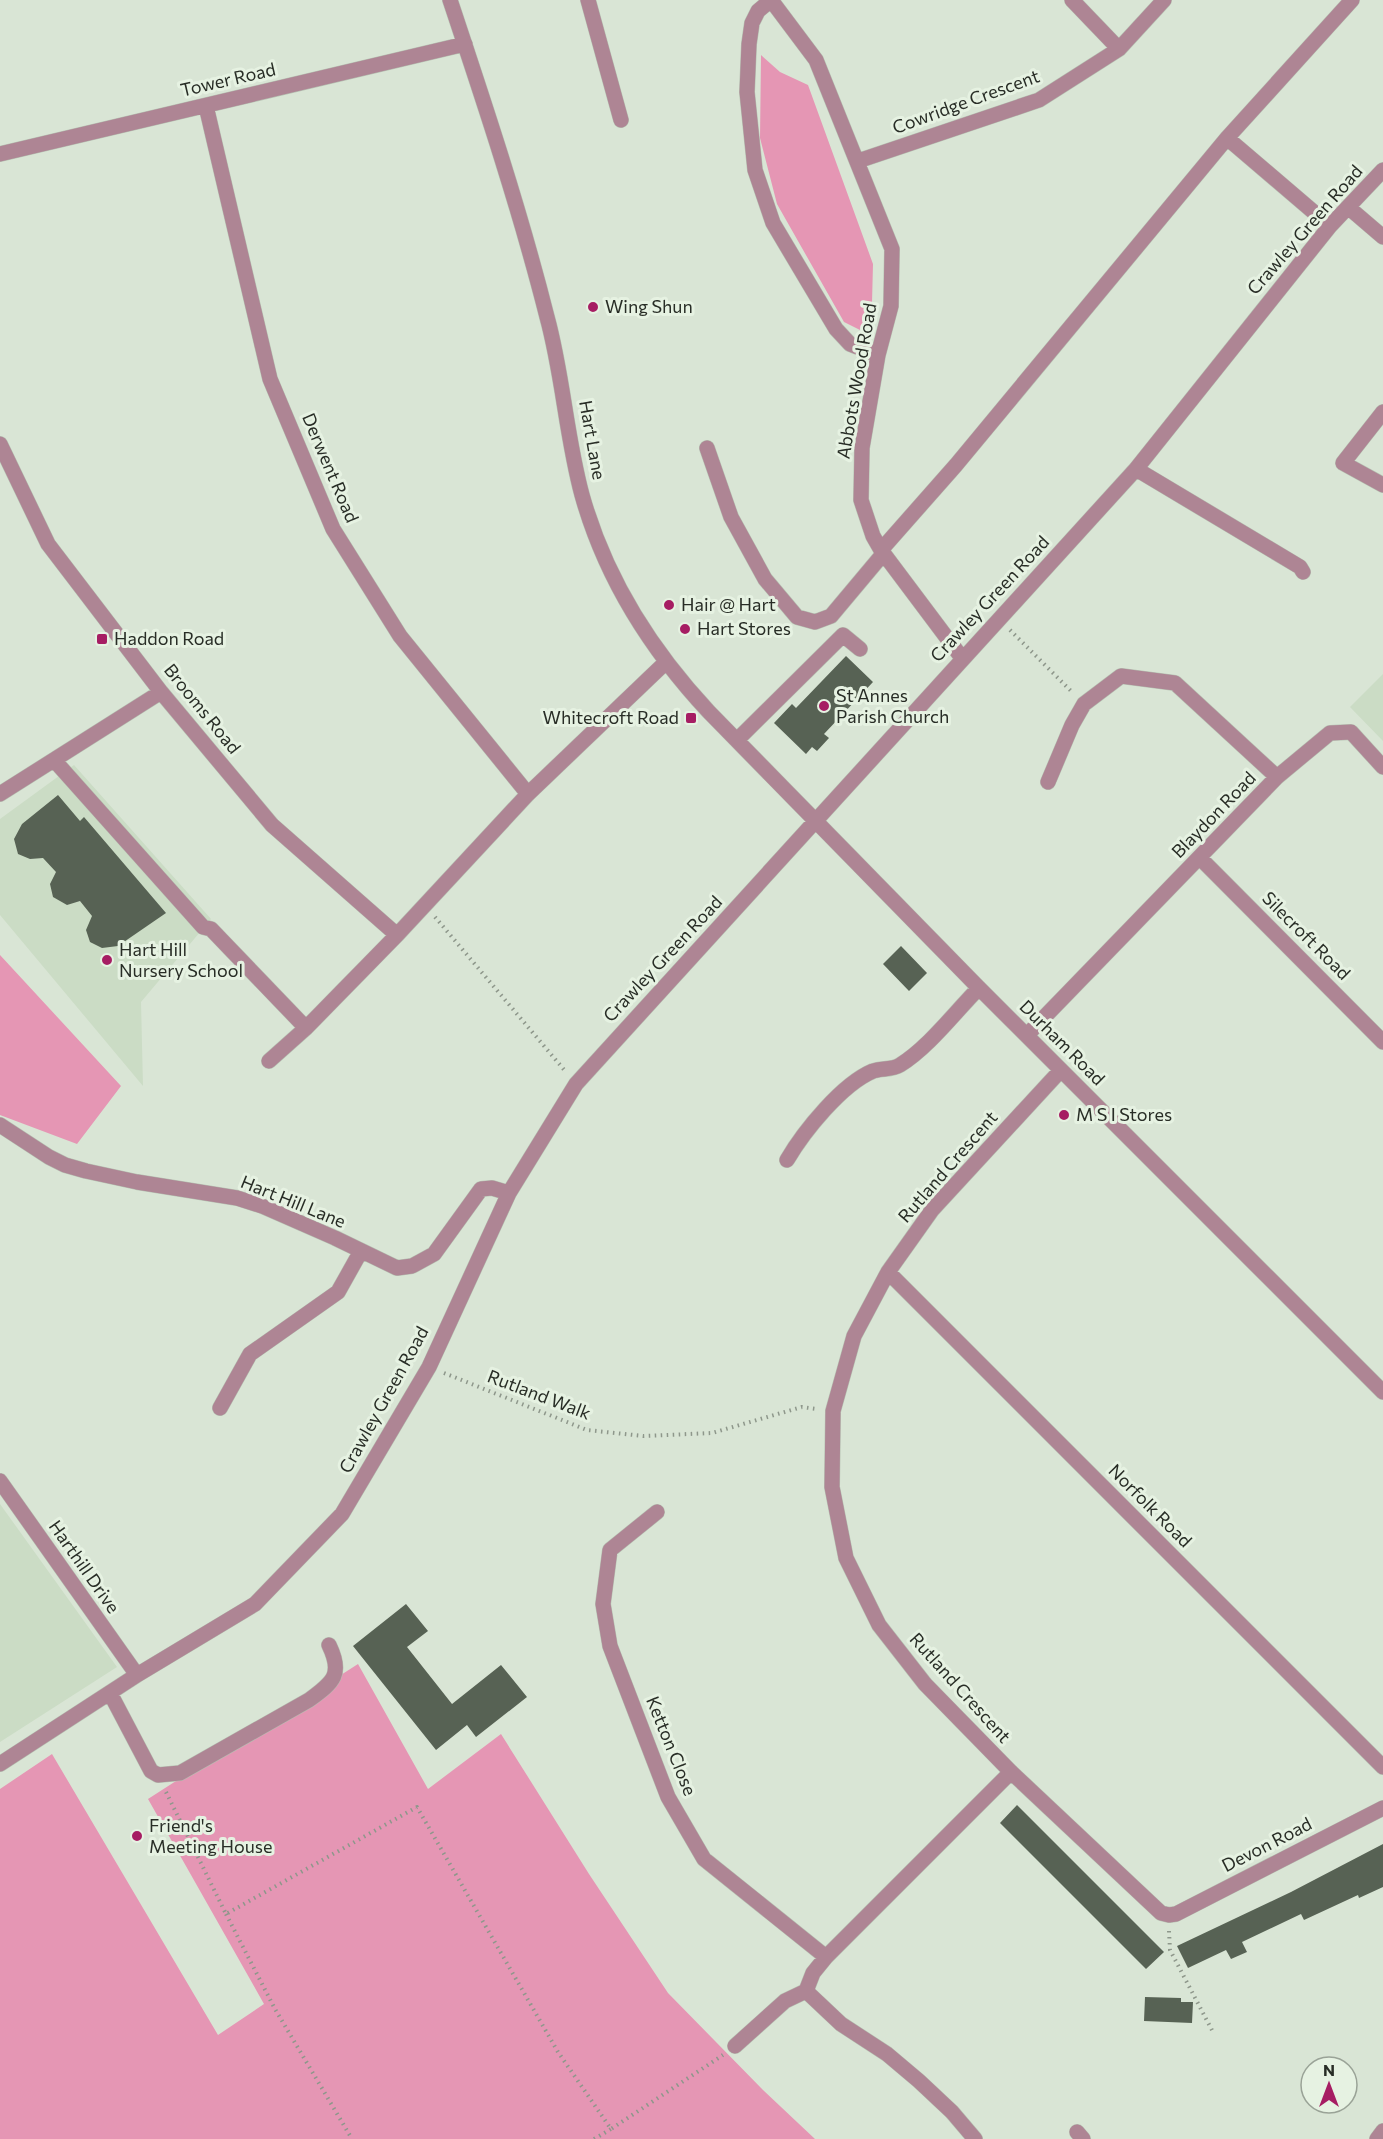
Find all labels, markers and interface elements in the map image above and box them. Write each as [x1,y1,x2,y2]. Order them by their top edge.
street label: Tower Road [178,57,277,101]
street label: Cowridge Crescent [889,64,1042,138]
street label: Crawley Green Road [1242,160,1366,299]
place label: Wing Shun [605,295,693,317]
marker: Wing Shun [586,300,600,314]
street label: Abbots Wood Road [831,301,881,460]
street label: Hart Lane [575,398,611,481]
street label: Derwent Road [298,410,364,526]
street label: Crawley Green Road [925,531,1053,666]
place label: Hair @ Hart [681,593,776,615]
marker: Hair @ Hart [662,598,676,612]
place label: Hart Stores [697,617,791,639]
marker: Hart Stores [678,622,692,636]
place label: Haddon Road [114,627,224,649]
marker: Haddon Road [95,632,109,646]
street label: Brooms Road [160,659,246,758]
place label: St Annes Parish Church [836,684,949,727]
marker: St Annes Parish Church [817,699,831,713]
place label: Whitecroft Road [543,706,679,728]
marker: Whitecroft Road [684,711,698,725]
street label: Blaydon Road [1167,767,1260,862]
street label: Silecroft Road [1258,887,1355,984]
street label: Crawley Green Road [598,891,726,1026]
place label: Hart Hill Nursery School [119,938,243,981]
marker: Hart Hill Nursery School [100,953,114,967]
street label: Durham Road [1016,995,1110,1089]
place label: M S I Stores [1076,1103,1172,1125]
street label: Rutland Crescent [893,1106,1002,1227]
marker: M S I Stores [1057,1108,1071,1122]
street label: Hart Hill Lane [238,1170,349,1232]
street label: Crawley Green Road [334,1322,433,1477]
street label: Rutland Walk [485,1364,594,1424]
street label: Norfolk Road [1104,1459,1197,1552]
street label: Harthill Drive [45,1516,125,1617]
street label: Rutland Crescent [906,1628,1016,1747]
street label: Ketton Close [642,1693,702,1798]
street label: Devon Road [1218,1812,1315,1876]
place label: Friend's Meeting House [149,1814,273,1857]
marker: Friend's Meeting House [130,1829,144,1843]
north arrow [1299,2055,1359,2115]
text: N [1323,2060,1335,2079]

